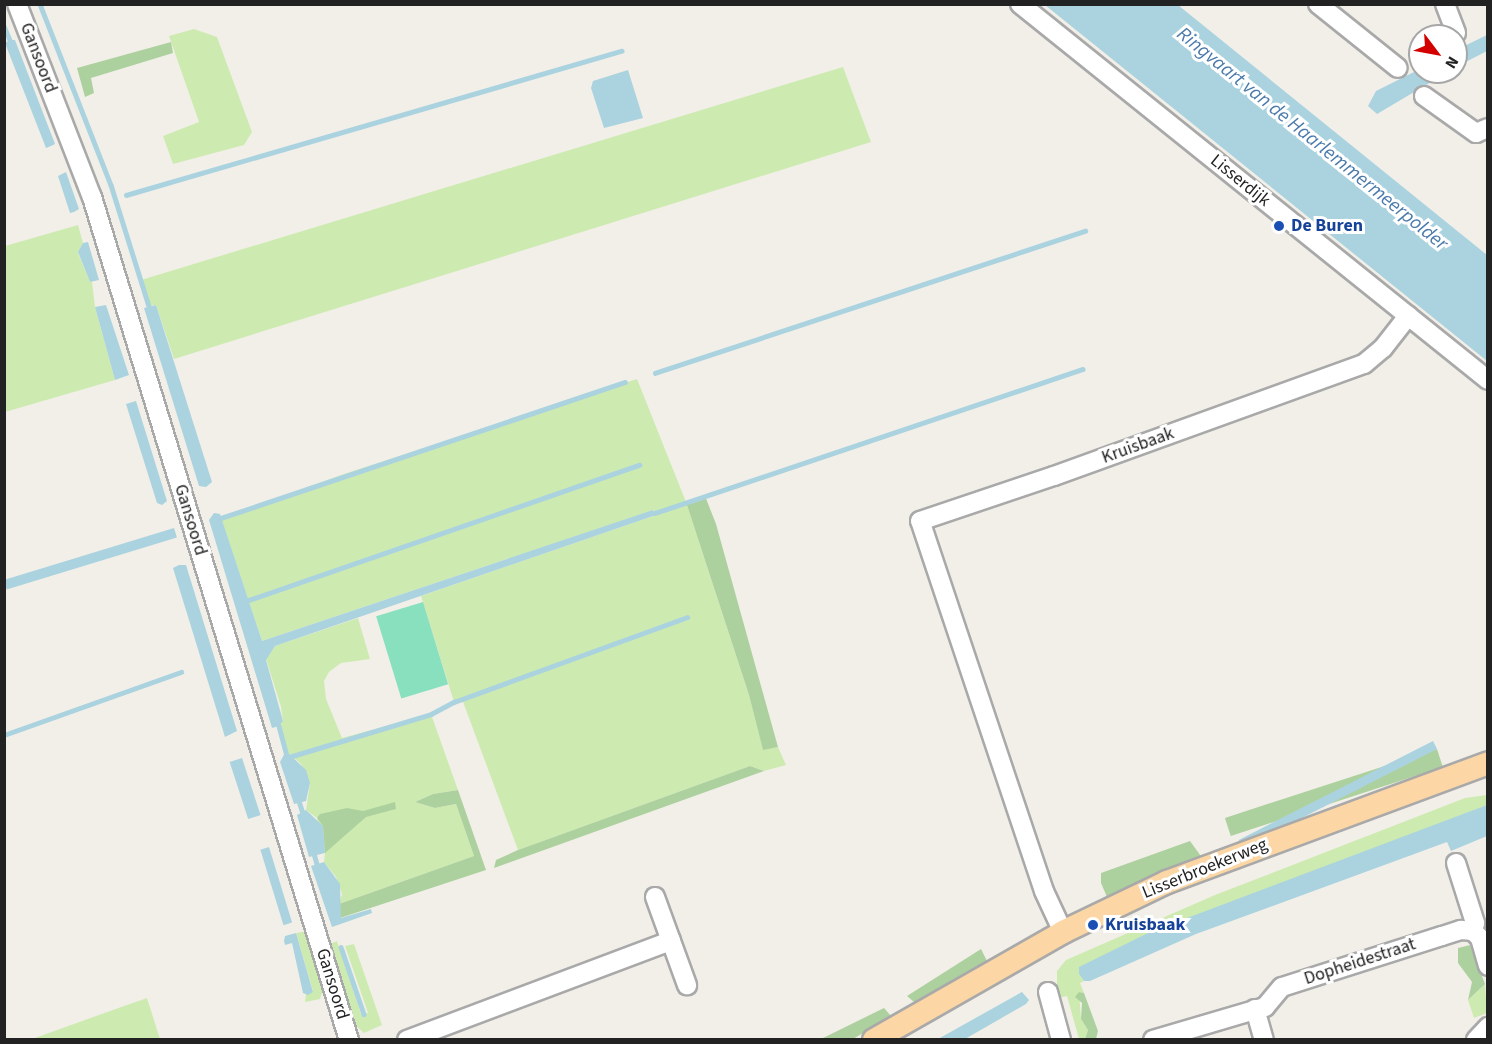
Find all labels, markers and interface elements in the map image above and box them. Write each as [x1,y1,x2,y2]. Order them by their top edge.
street label: Gansoord [15,20,61,96]
water label: Ringvaart van de Haarlemmermeerpolder [1172,22,1452,256]
north arrow [1408,24,1468,84]
text: N [1439,52,1464,73]
street label: Lisserdijk [1206,150,1274,212]
place label: De Buren [1291,215,1363,237]
marker: De Buren [1272,219,1286,233]
street label: Kruisbaak [1099,423,1177,469]
street label: Gansoord [169,482,211,558]
street label: Lisserbroekerweg [1139,834,1271,904]
place label: Kruisbaak [1105,914,1185,936]
marker: Kruisbaak [1086,918,1100,932]
street label: Dopheidestraat [1302,934,1418,990]
street label: Gansoord [311,946,353,1022]

